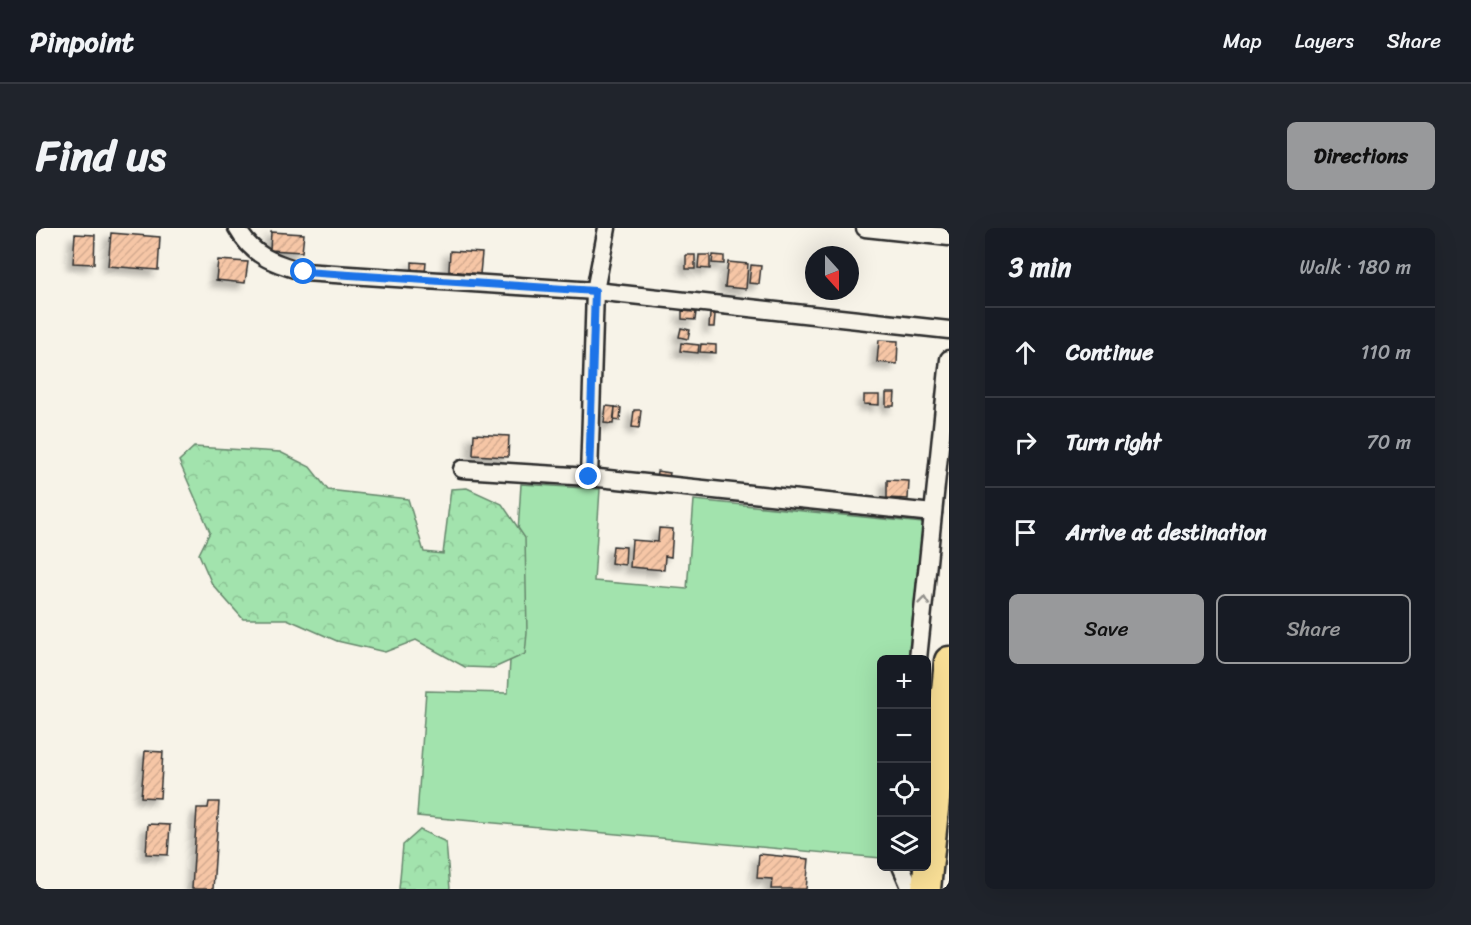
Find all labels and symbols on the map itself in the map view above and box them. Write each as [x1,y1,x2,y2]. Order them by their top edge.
north arrow [805,246,859,300]
route start [290,258,316,284]
route end [575,463,601,489]
one-way arrow [917,597,930,606]

